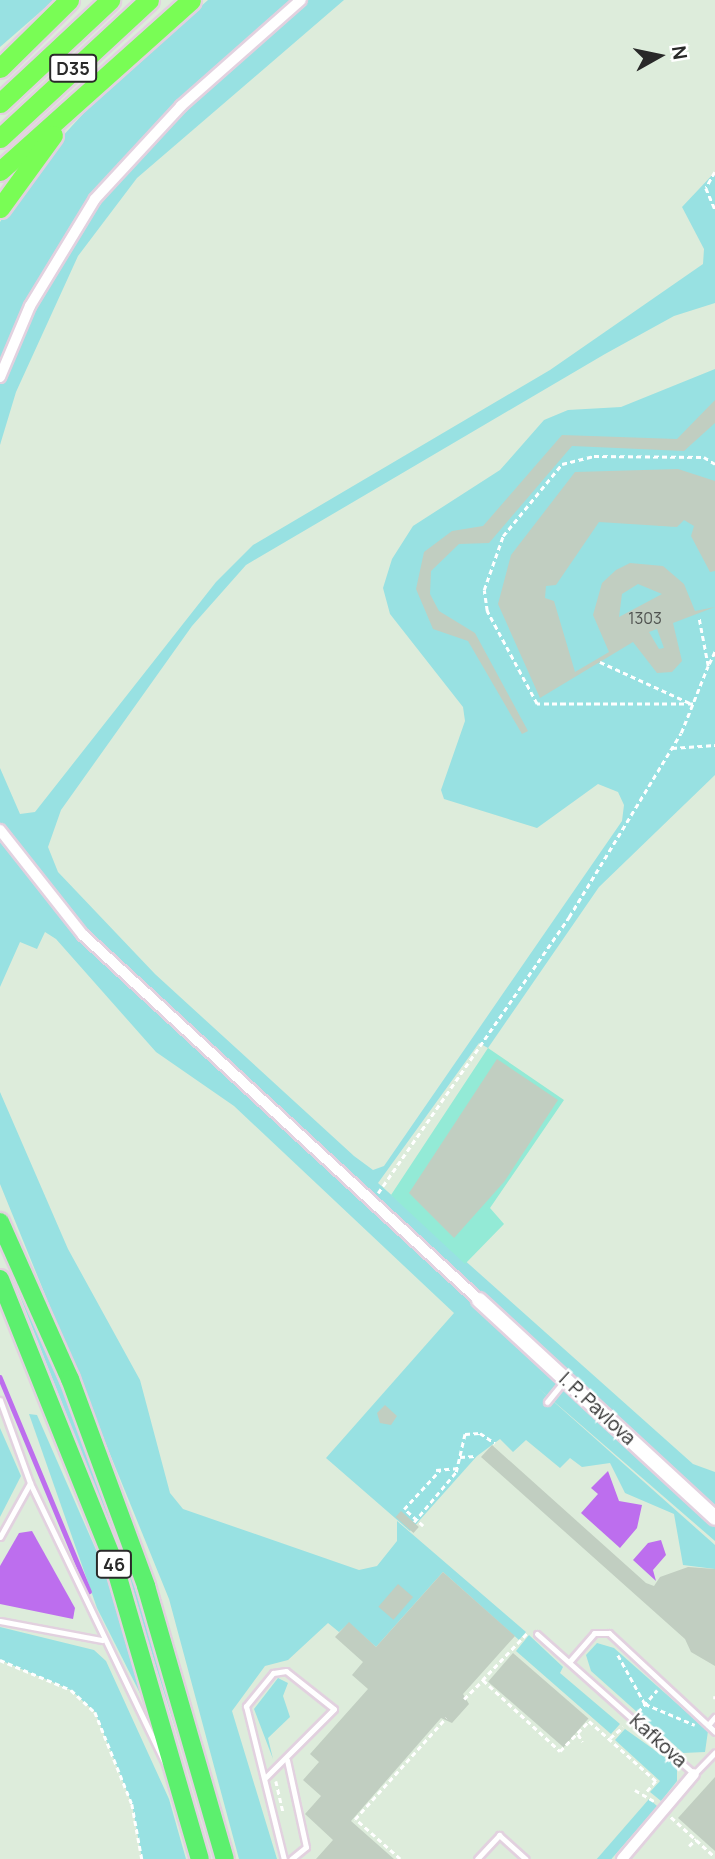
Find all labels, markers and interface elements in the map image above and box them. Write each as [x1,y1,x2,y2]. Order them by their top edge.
north arrow [624,21,694,91]
text: N [666,44,694,61]
road number: D35 [48,54,98,82]
house number: 1303 [628,608,662,628]
street label: I. P. Pavlova [554,1368,640,1450]
road number: 46 [95,1549,133,1578]
street label: Kafkova [625,1709,691,1773]

